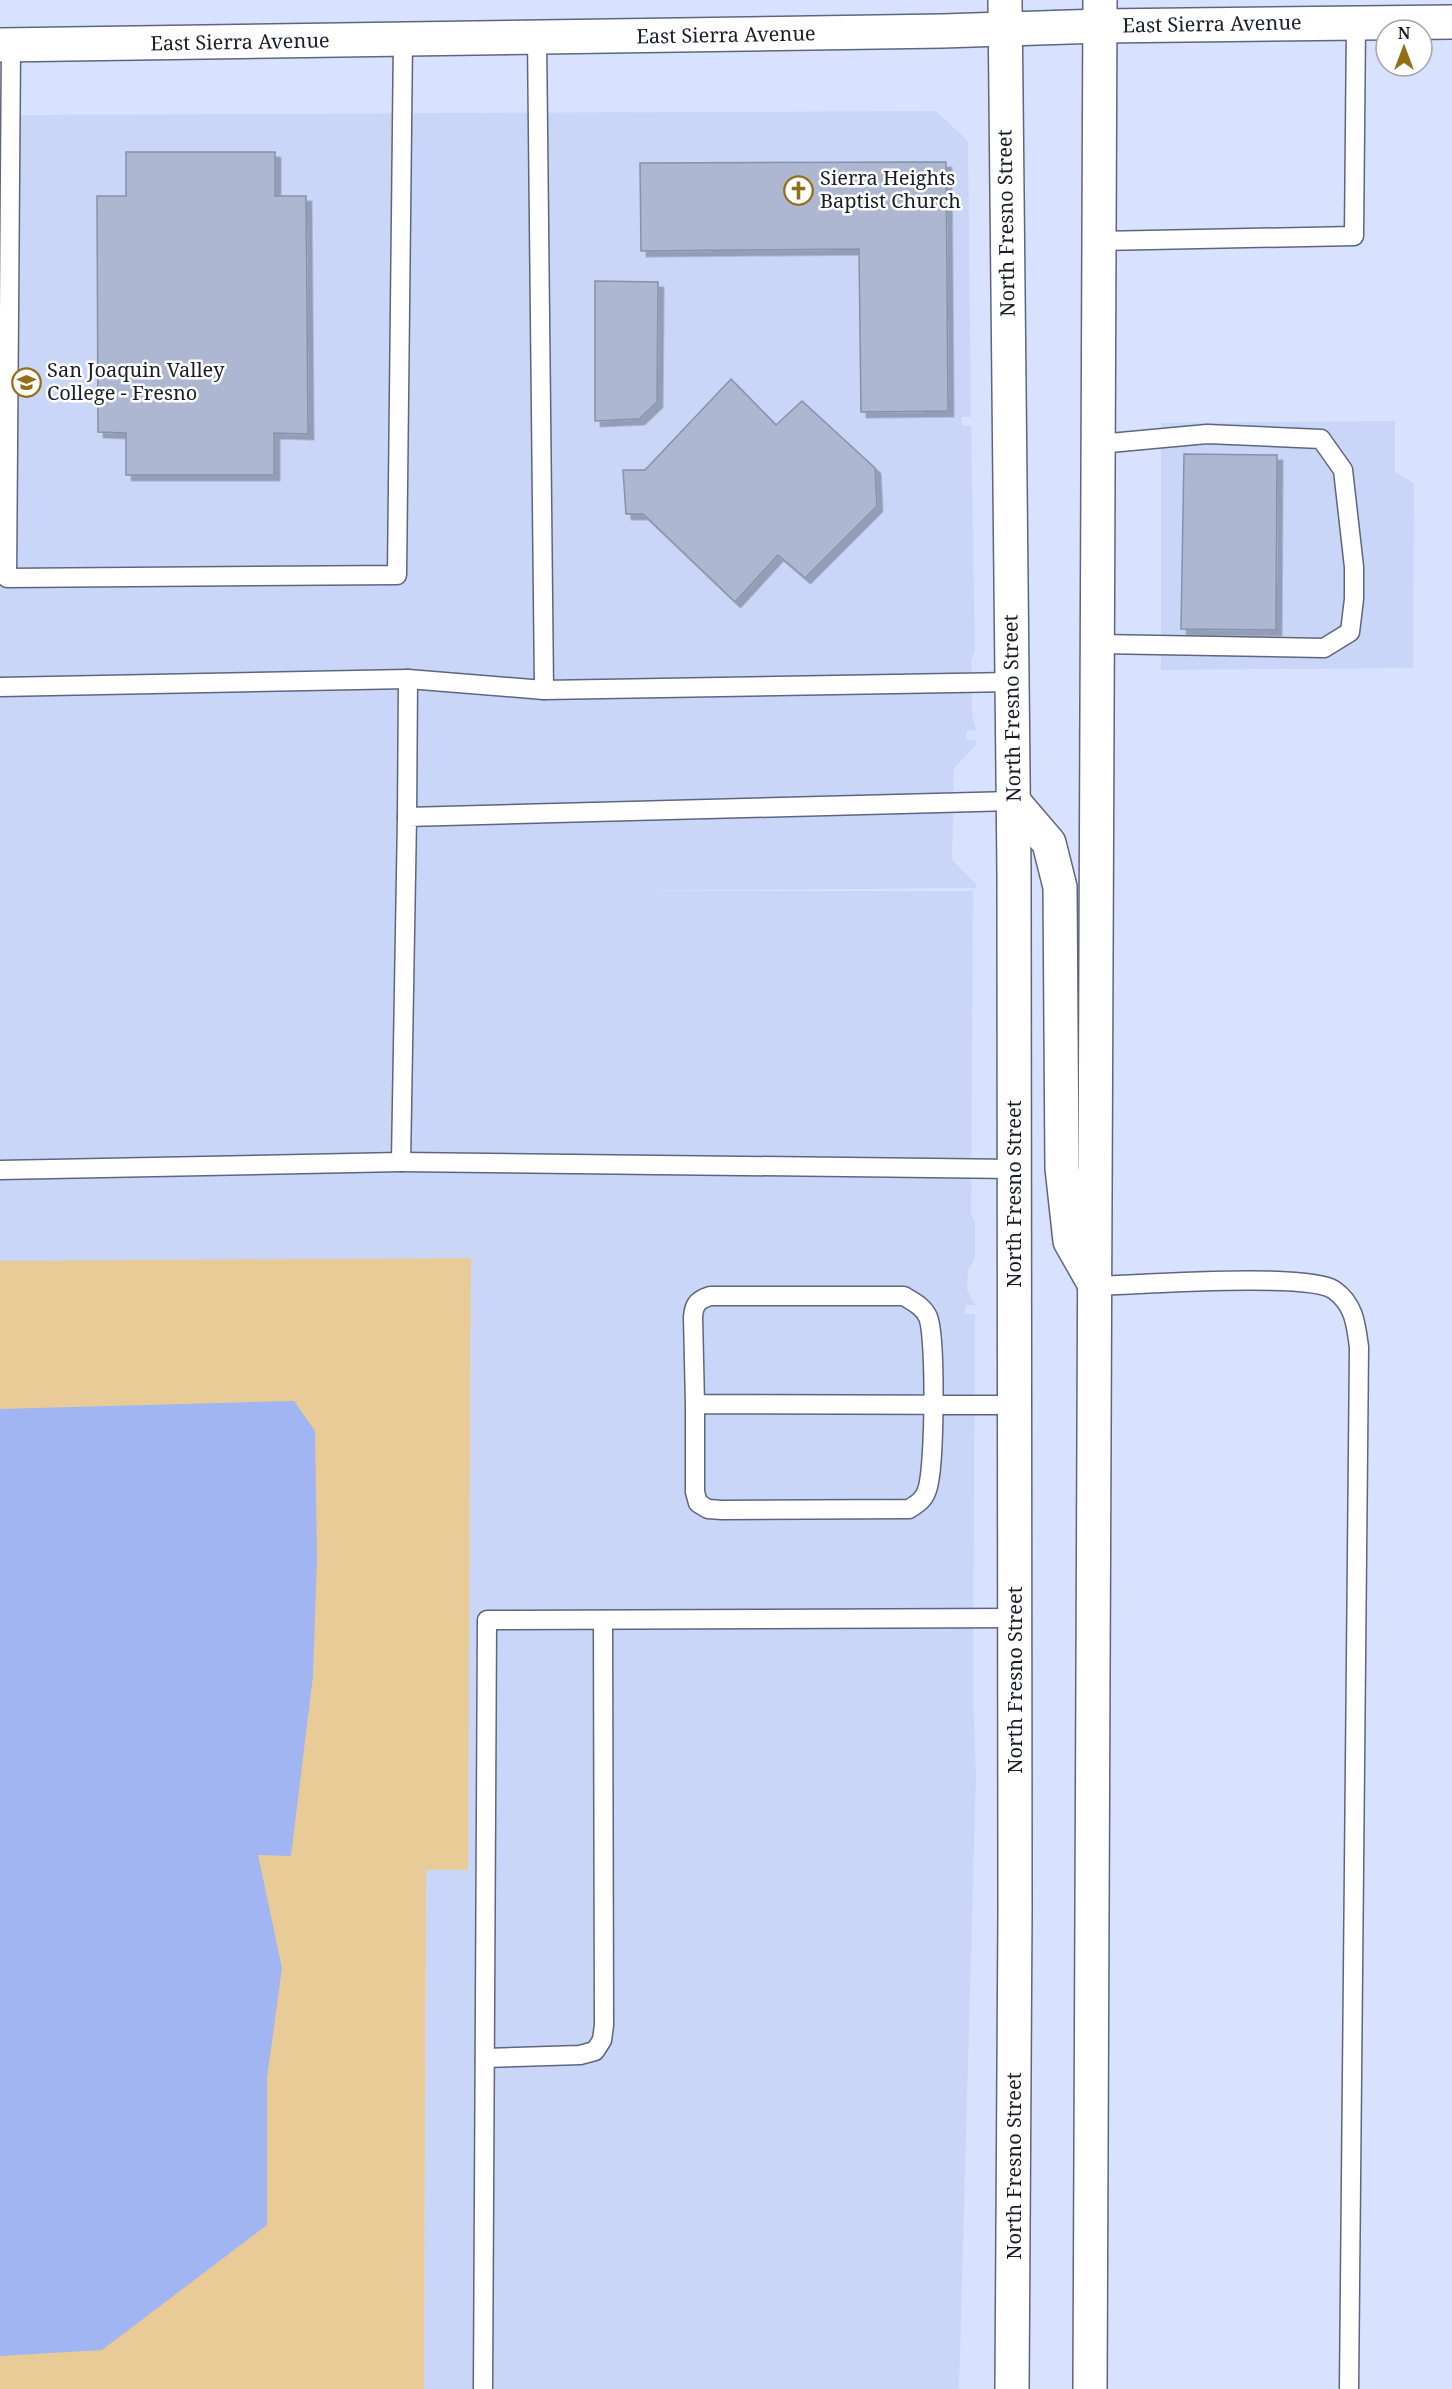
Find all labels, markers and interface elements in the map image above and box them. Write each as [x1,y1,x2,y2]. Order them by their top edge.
street label: East Sierra Avenue [1122,8,1302,39]
north arrow [1374,18,1434,78]
street label: East Sierra Avenue [636,19,816,50]
text: N [1398,22,1411,44]
street label: East Sierra Avenue [150,26,330,57]
street label: North Fresno Street [990,129,1021,317]
place label: Sierra Heights Baptist Church [820,164,961,214]
church icon: Sierra Heights Baptist Church [783,174,815,206]
place label: San Joaquin Valley College - Fresno [47,356,225,406]
school or university icon: San Joaquin Valley College - Fresno [10,366,42,398]
street label: North Fresno Street [996,614,1027,802]
street label: North Fresno Street [1000,1100,1027,1288]
street label: North Fresno Street [1001,1586,1028,1774]
street label: North Fresno Street [1000,2072,1027,2260]

